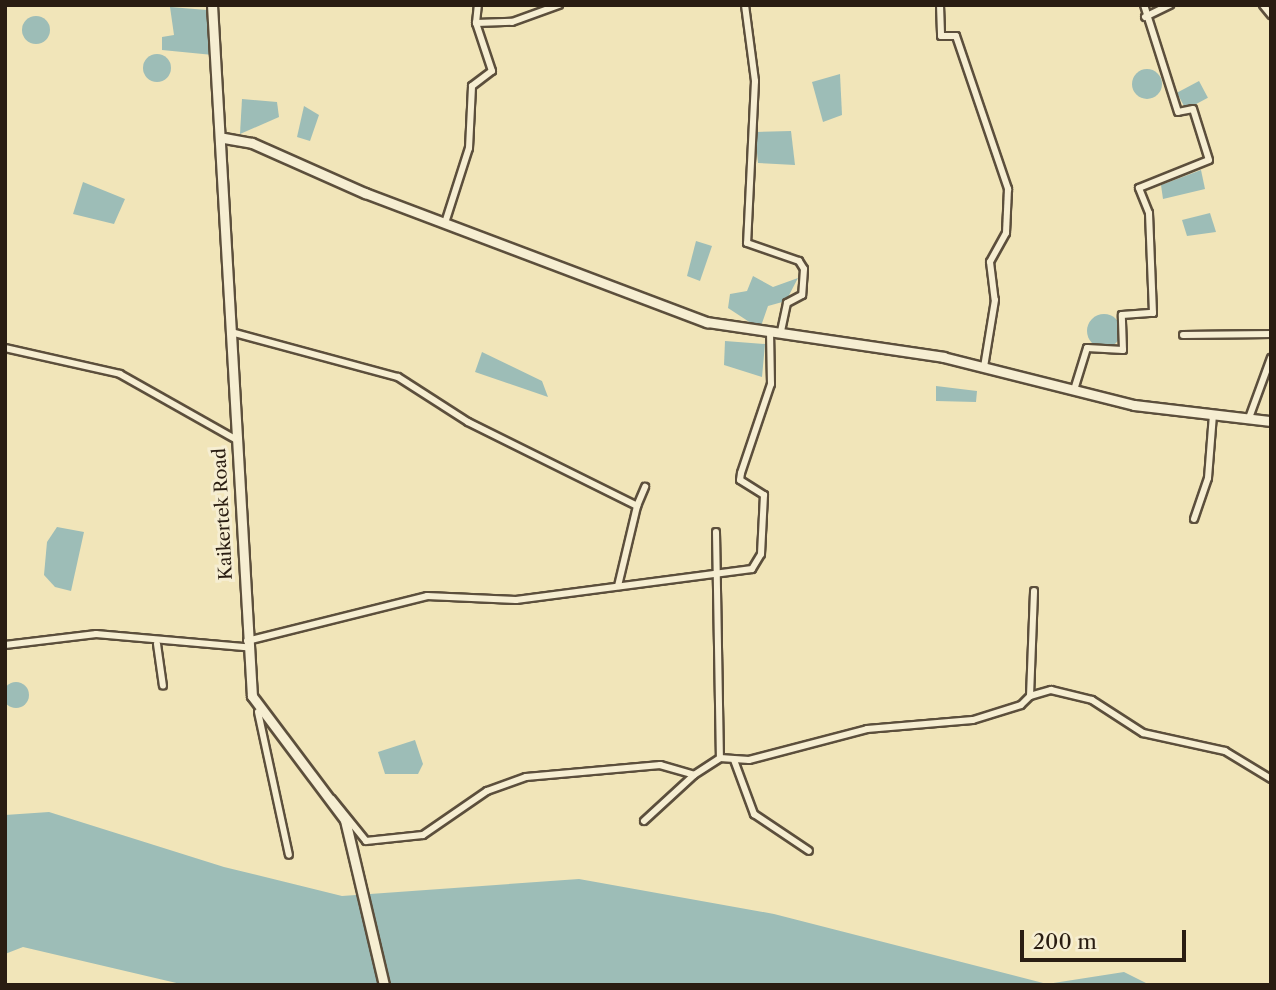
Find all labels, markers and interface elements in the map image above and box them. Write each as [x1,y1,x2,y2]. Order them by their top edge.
street label: Kaikertek Road [209,447,237,581]
scale bar [1024,916,1190,960]
text: 200 m [1033,929,1097,954]

